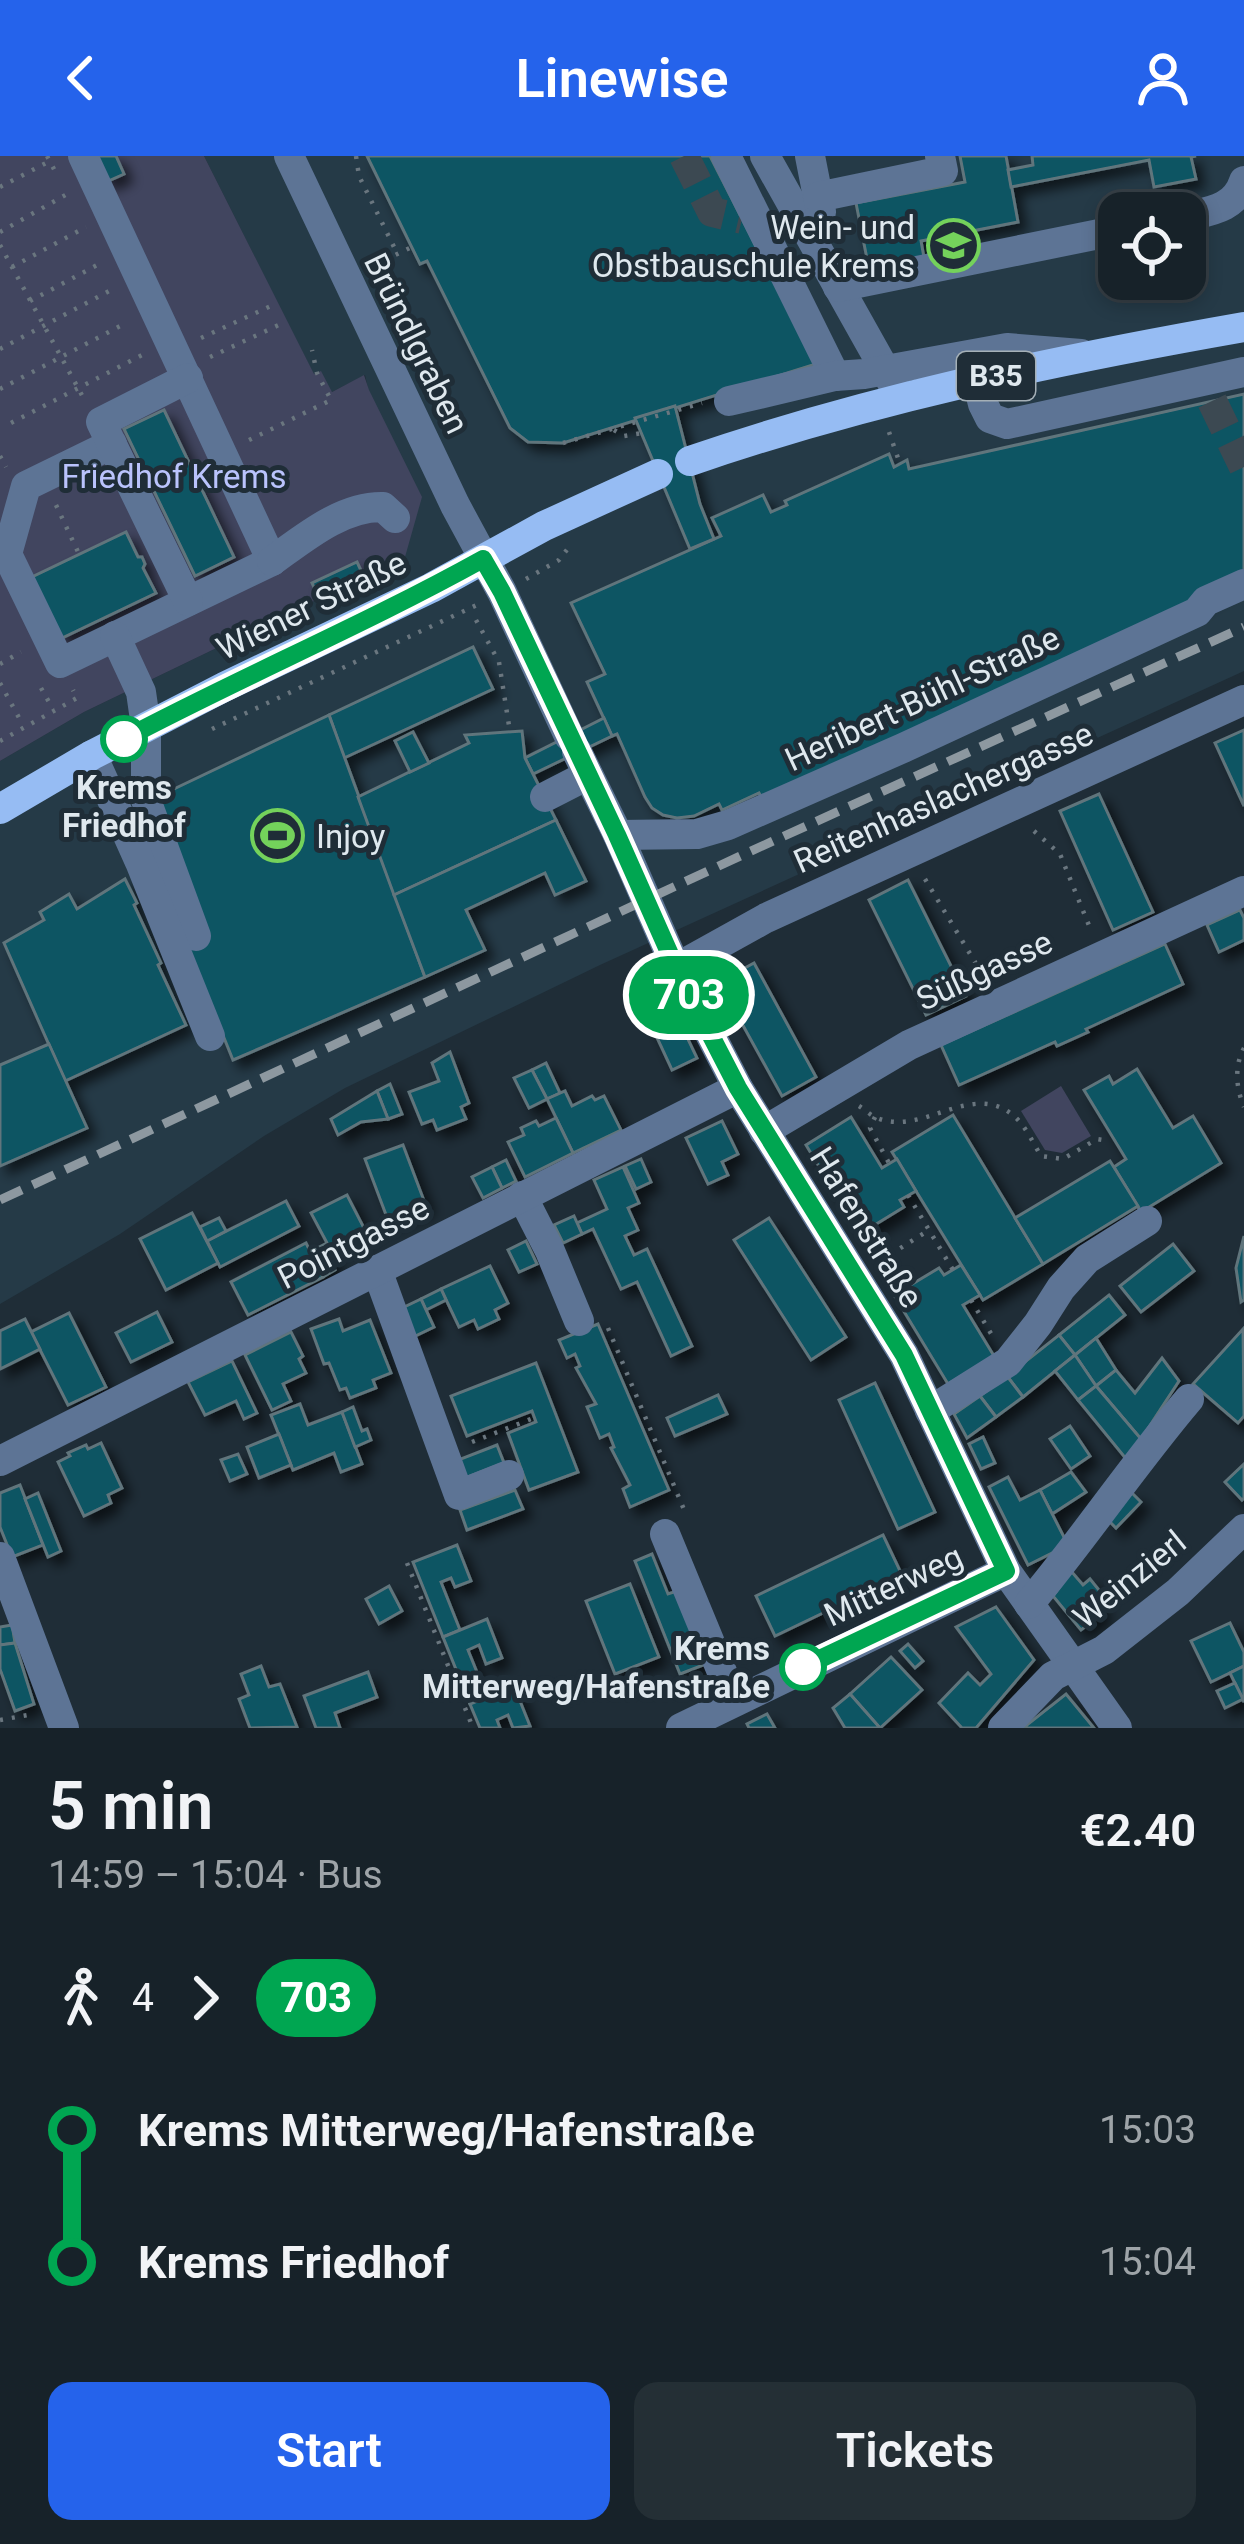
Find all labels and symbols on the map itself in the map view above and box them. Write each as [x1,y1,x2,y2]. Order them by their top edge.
place label: Wein- und Obstbauschule Krems [592,208,915,285]
school or university icon: Wein- und Obstbauschule Krems [926,218,982,274]
street label: Bründlgraben [356,247,477,440]
road number: B35 [957,352,1035,400]
park label: Friedhof Krems [62,457,286,496]
street label: Wiener Straße [210,543,412,668]
street label: Heribert-Bühl-Straße [779,618,1066,779]
street label: Reitenhaslachergasse [788,714,1099,881]
marker: Krems Friedhof [102,717,146,761]
place label: Krems Friedhof [62,768,186,845]
sports icon: Injoy [249,808,305,864]
place label: Injoy [316,817,386,856]
street label: Süßgasse [910,922,1058,1019]
line badge: 703 [620,956,758,1034]
street label: Hafenstraße [802,1140,931,1315]
street label: Pointgasse [271,1188,435,1297]
street label: Weinzierl [1065,1522,1194,1637]
street label: Mitterweg [818,1536,969,1634]
place label: Krems Mitterweg/Hafenstraße [422,1629,770,1706]
marker: Krems Mitterweg/Hafenstraße [781,1645,825,1689]

